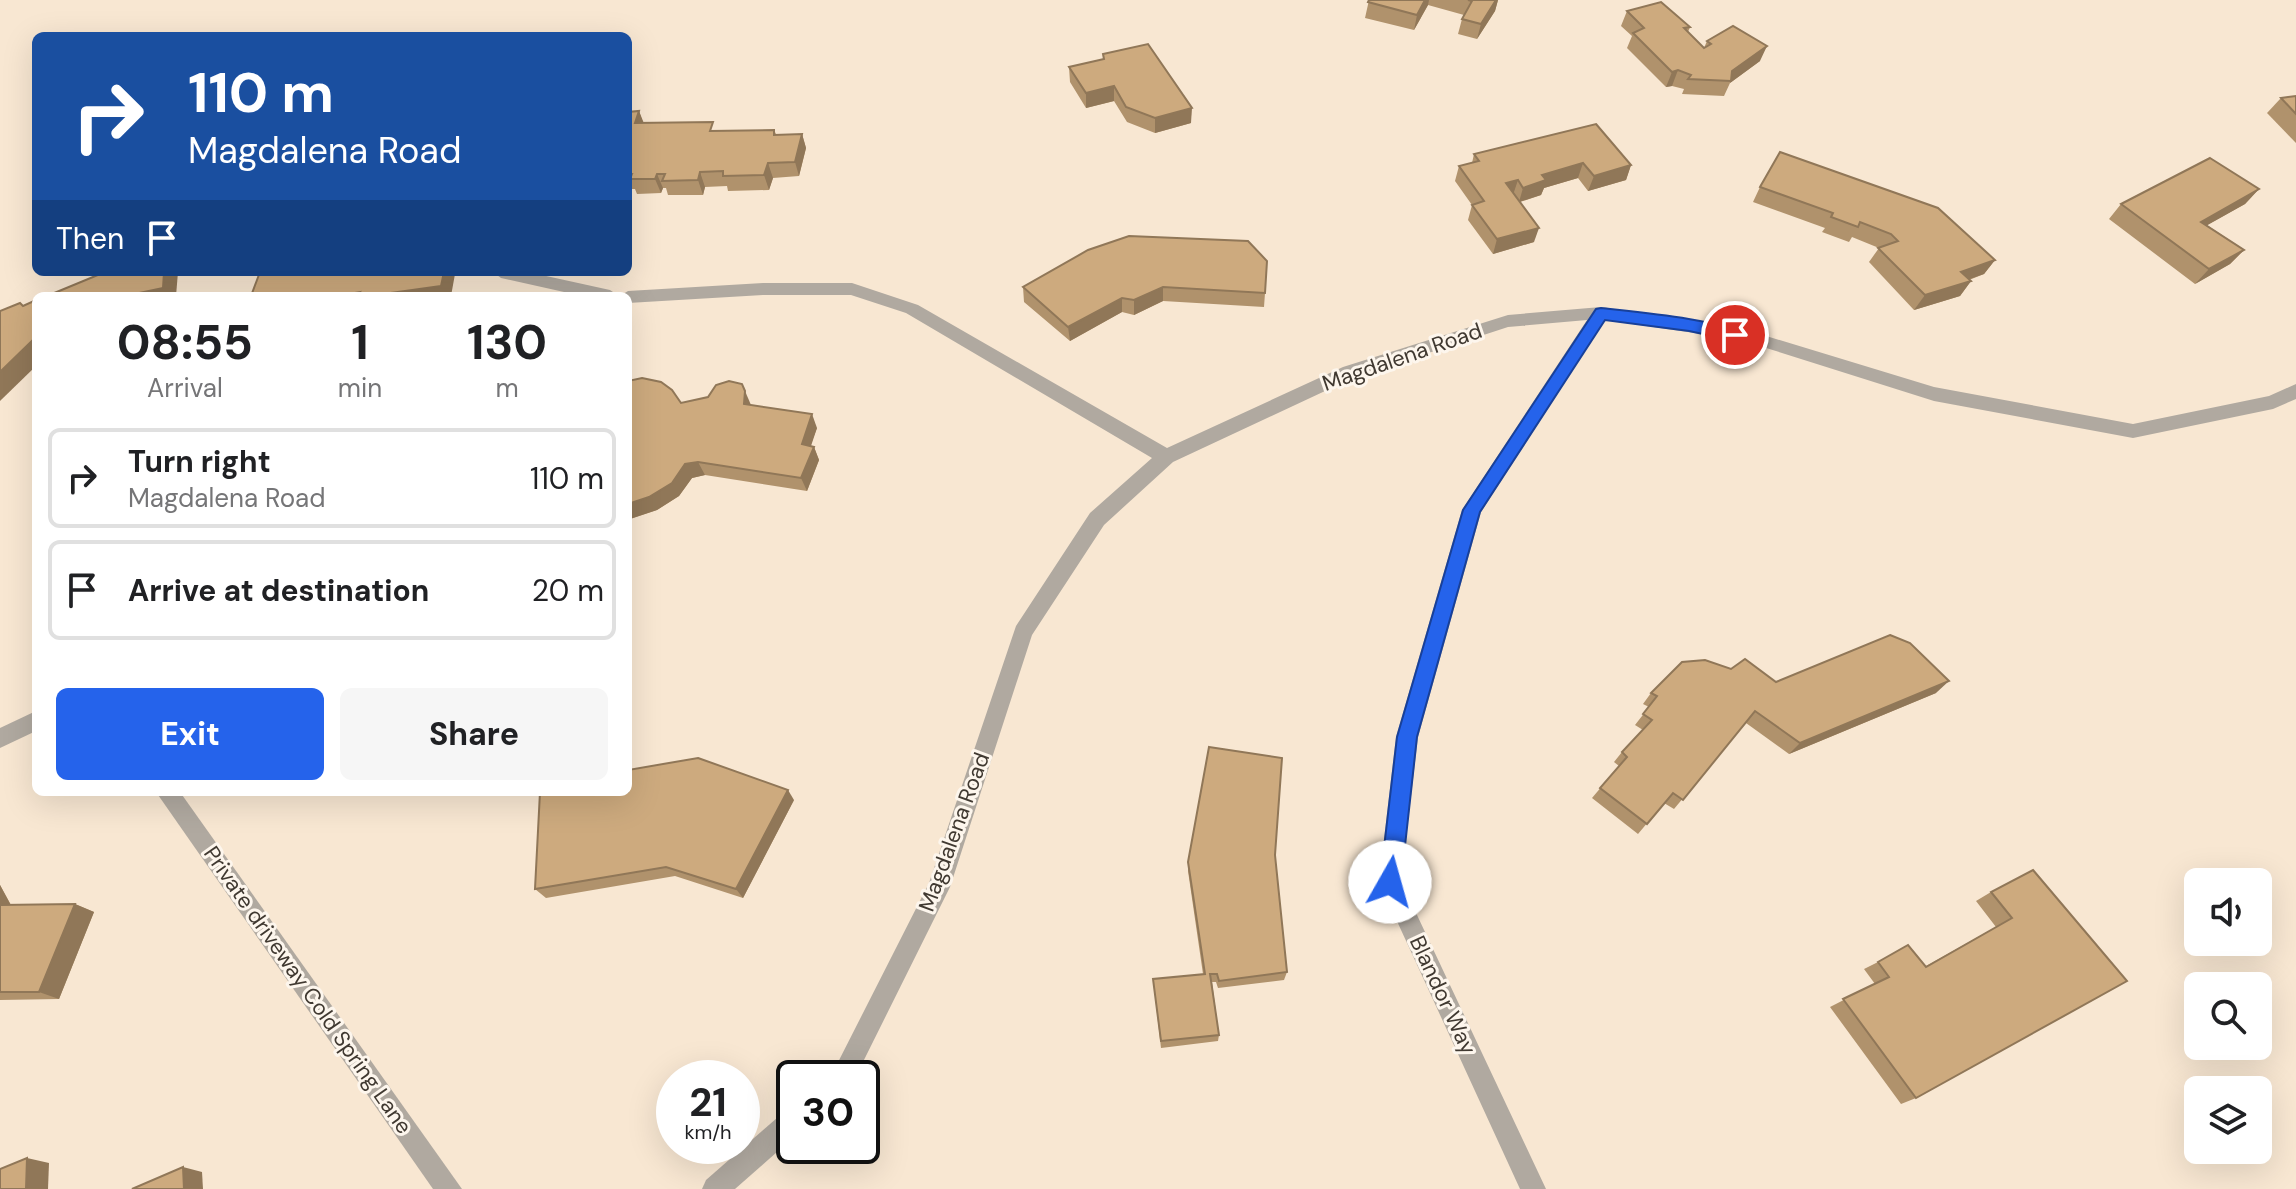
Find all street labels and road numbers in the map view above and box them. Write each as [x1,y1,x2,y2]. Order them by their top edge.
street label: Magdalena Road [1318,316,1486,398]
street label: Magdalena Road [912,749,996,915]
street label: Private driveway Cold Spring Lane [197,840,419,1140]
street label: Blandor Way [1403,931,1483,1059]

